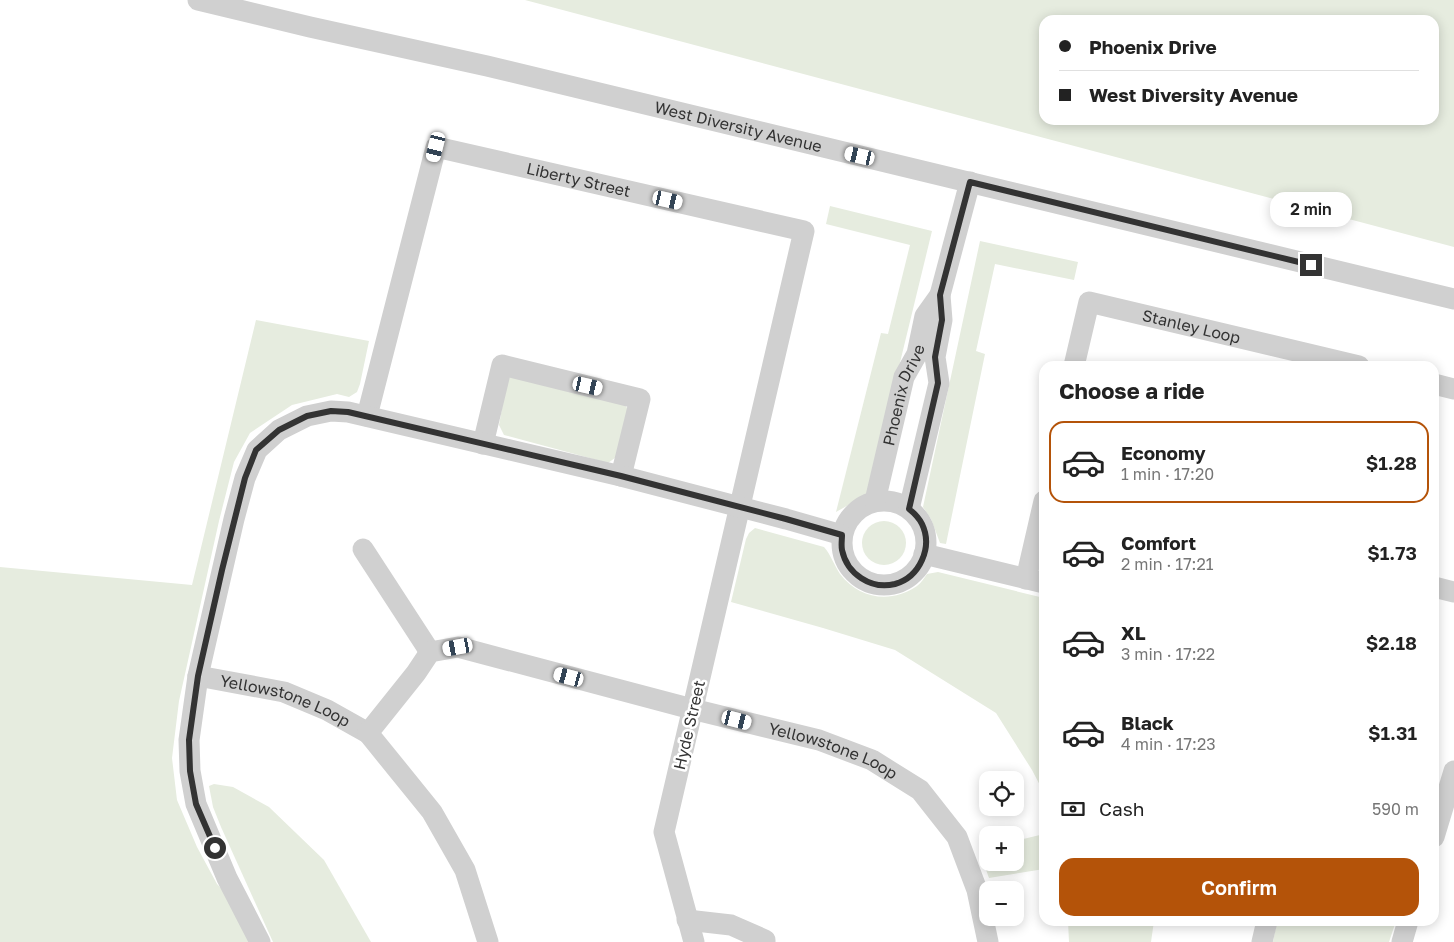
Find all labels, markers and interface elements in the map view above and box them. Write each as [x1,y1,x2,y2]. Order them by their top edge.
text: Phoenix Drive [1089,35,1217,58]
text: West Diversity Avenue [1089,83,1298,106]
street label: West Diversity Avenue [653,97,824,156]
car [425,131,446,163]
car [843,145,876,167]
street label: Liberty Street [525,158,633,201]
car [651,189,684,211]
callout: 2 min [1270,192,1352,228]
text: 2 min [1290,199,1332,219]
route end [1300,254,1322,276]
street label: Stanley Loop [1140,305,1243,348]
street label: Phoenix Drive [878,343,929,448]
car [571,375,604,397]
text: Choose a ride [1059,377,1205,404]
icon: car [1061,440,1106,485]
text: Economy [1121,441,1206,464]
text: $1.28 [1366,451,1417,474]
text: 1 min · 17:20 [1121,464,1214,484]
icon: car [1061,530,1106,575]
text: Comfort [1121,531,1196,554]
text: $1.73 [1367,541,1417,564]
text: 2 min · 17:21 [1121,554,1213,574]
icon: car [1061,620,1106,665]
text: XL [1121,621,1146,644]
text: $2.18 [1366,631,1417,654]
car [441,637,474,657]
text: 3 min · 17:22 [1121,644,1215,664]
car [552,666,585,688]
street label: Yellowstone Loop [219,670,354,731]
street label: Hyde Street [669,678,709,772]
car [720,709,753,731]
icon: car [1061,710,1106,755]
text: Black [1121,711,1174,734]
street label: Yellowstone Loop [767,718,901,784]
text: $1.31 [1368,721,1417,744]
text: 4 min · 17:23 [1121,734,1216,754]
map controls [979,771,1024,926]
button: locate [979,771,1024,816]
icon: cash [1059,795,1087,823]
text: Cash [1099,797,1144,820]
text: 590 m [1372,799,1419,819]
button: + [979,826,1024,871]
route start [204,837,226,859]
button: Confirm [1059,858,1419,916]
button: − [979,881,1024,926]

